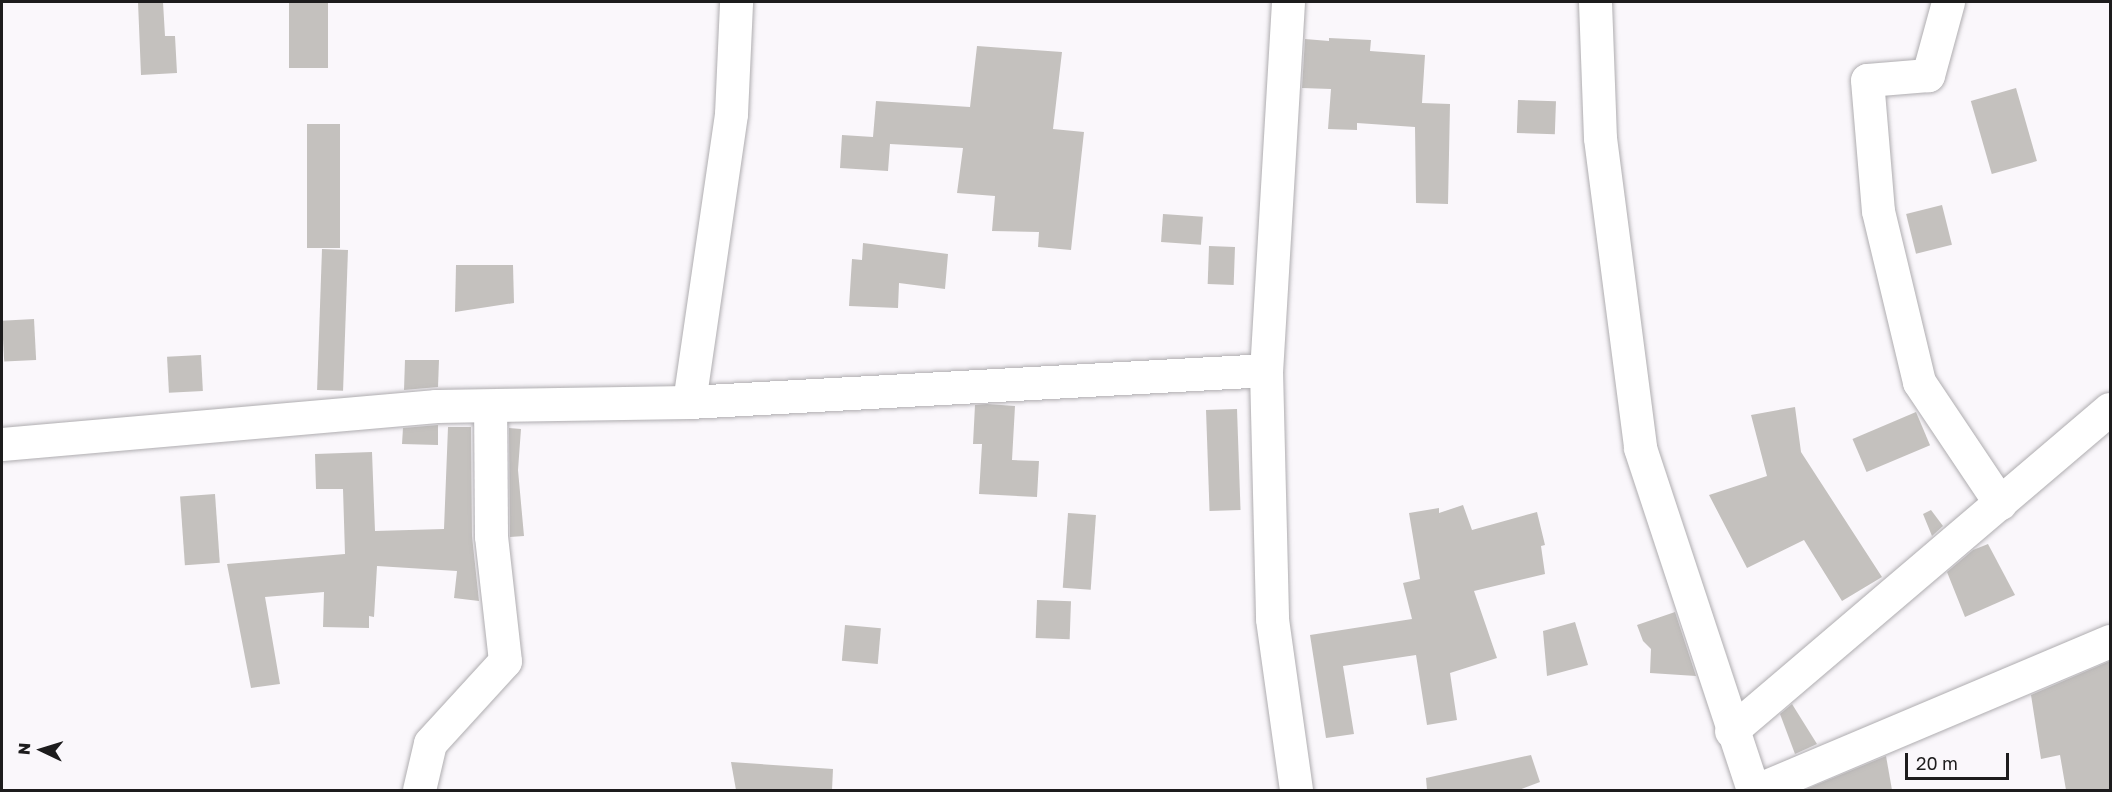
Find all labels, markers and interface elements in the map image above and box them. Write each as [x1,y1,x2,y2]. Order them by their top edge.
north arrow [12,720,72,780]
scale bar [1908,741,2012,779]
text: N [14,742,34,756]
text: 20 m [1916,752,1958,774]

